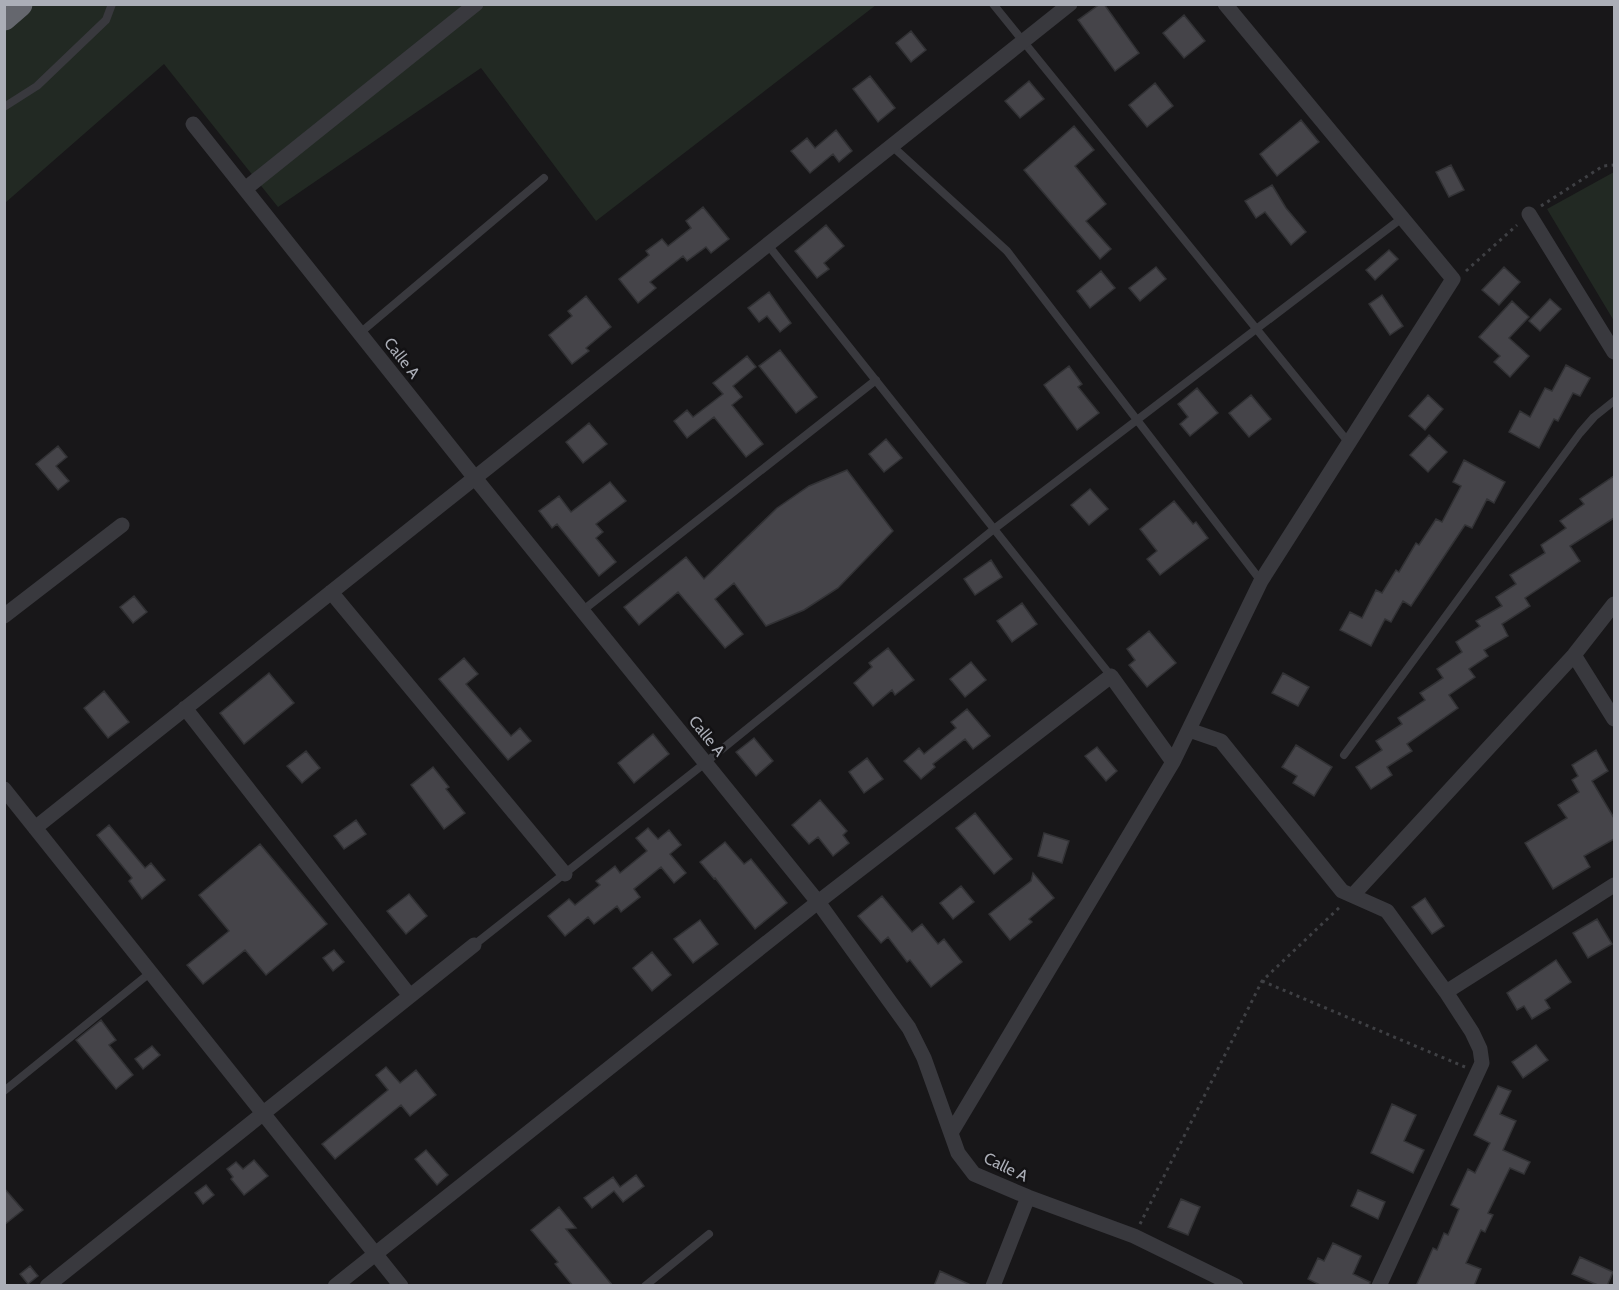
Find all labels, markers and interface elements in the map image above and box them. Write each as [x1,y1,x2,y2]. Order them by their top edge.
street label: Calle A [380,334,424,382]
street label: Calle A [685,712,729,760]
street label: Calle A [981,1148,1031,1186]

